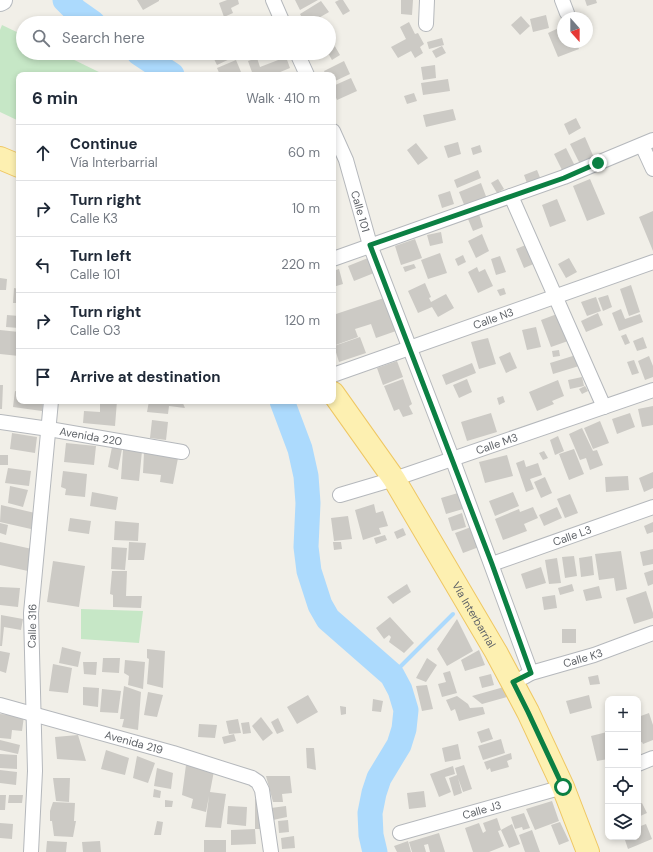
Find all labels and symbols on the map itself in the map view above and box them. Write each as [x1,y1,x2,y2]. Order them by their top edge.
north arrow [557,12,593,48]
route end [589,154,607,172]
street label: Calle 101 [348,189,373,234]
street label: Calle N3 [471,305,515,332]
street label: Avenida 220 [58,424,123,449]
street label: Calle M3 [474,430,520,457]
street label: Calle L3 [551,522,593,549]
street label: Vía Interbarrial [449,579,499,650]
street label: Calle 316 [25,603,39,648]
street label: Calle K3 [561,645,605,671]
street label: Avenida 219 [103,727,165,757]
route start [554,778,572,796]
street label: Calle J3 [461,798,503,822]

